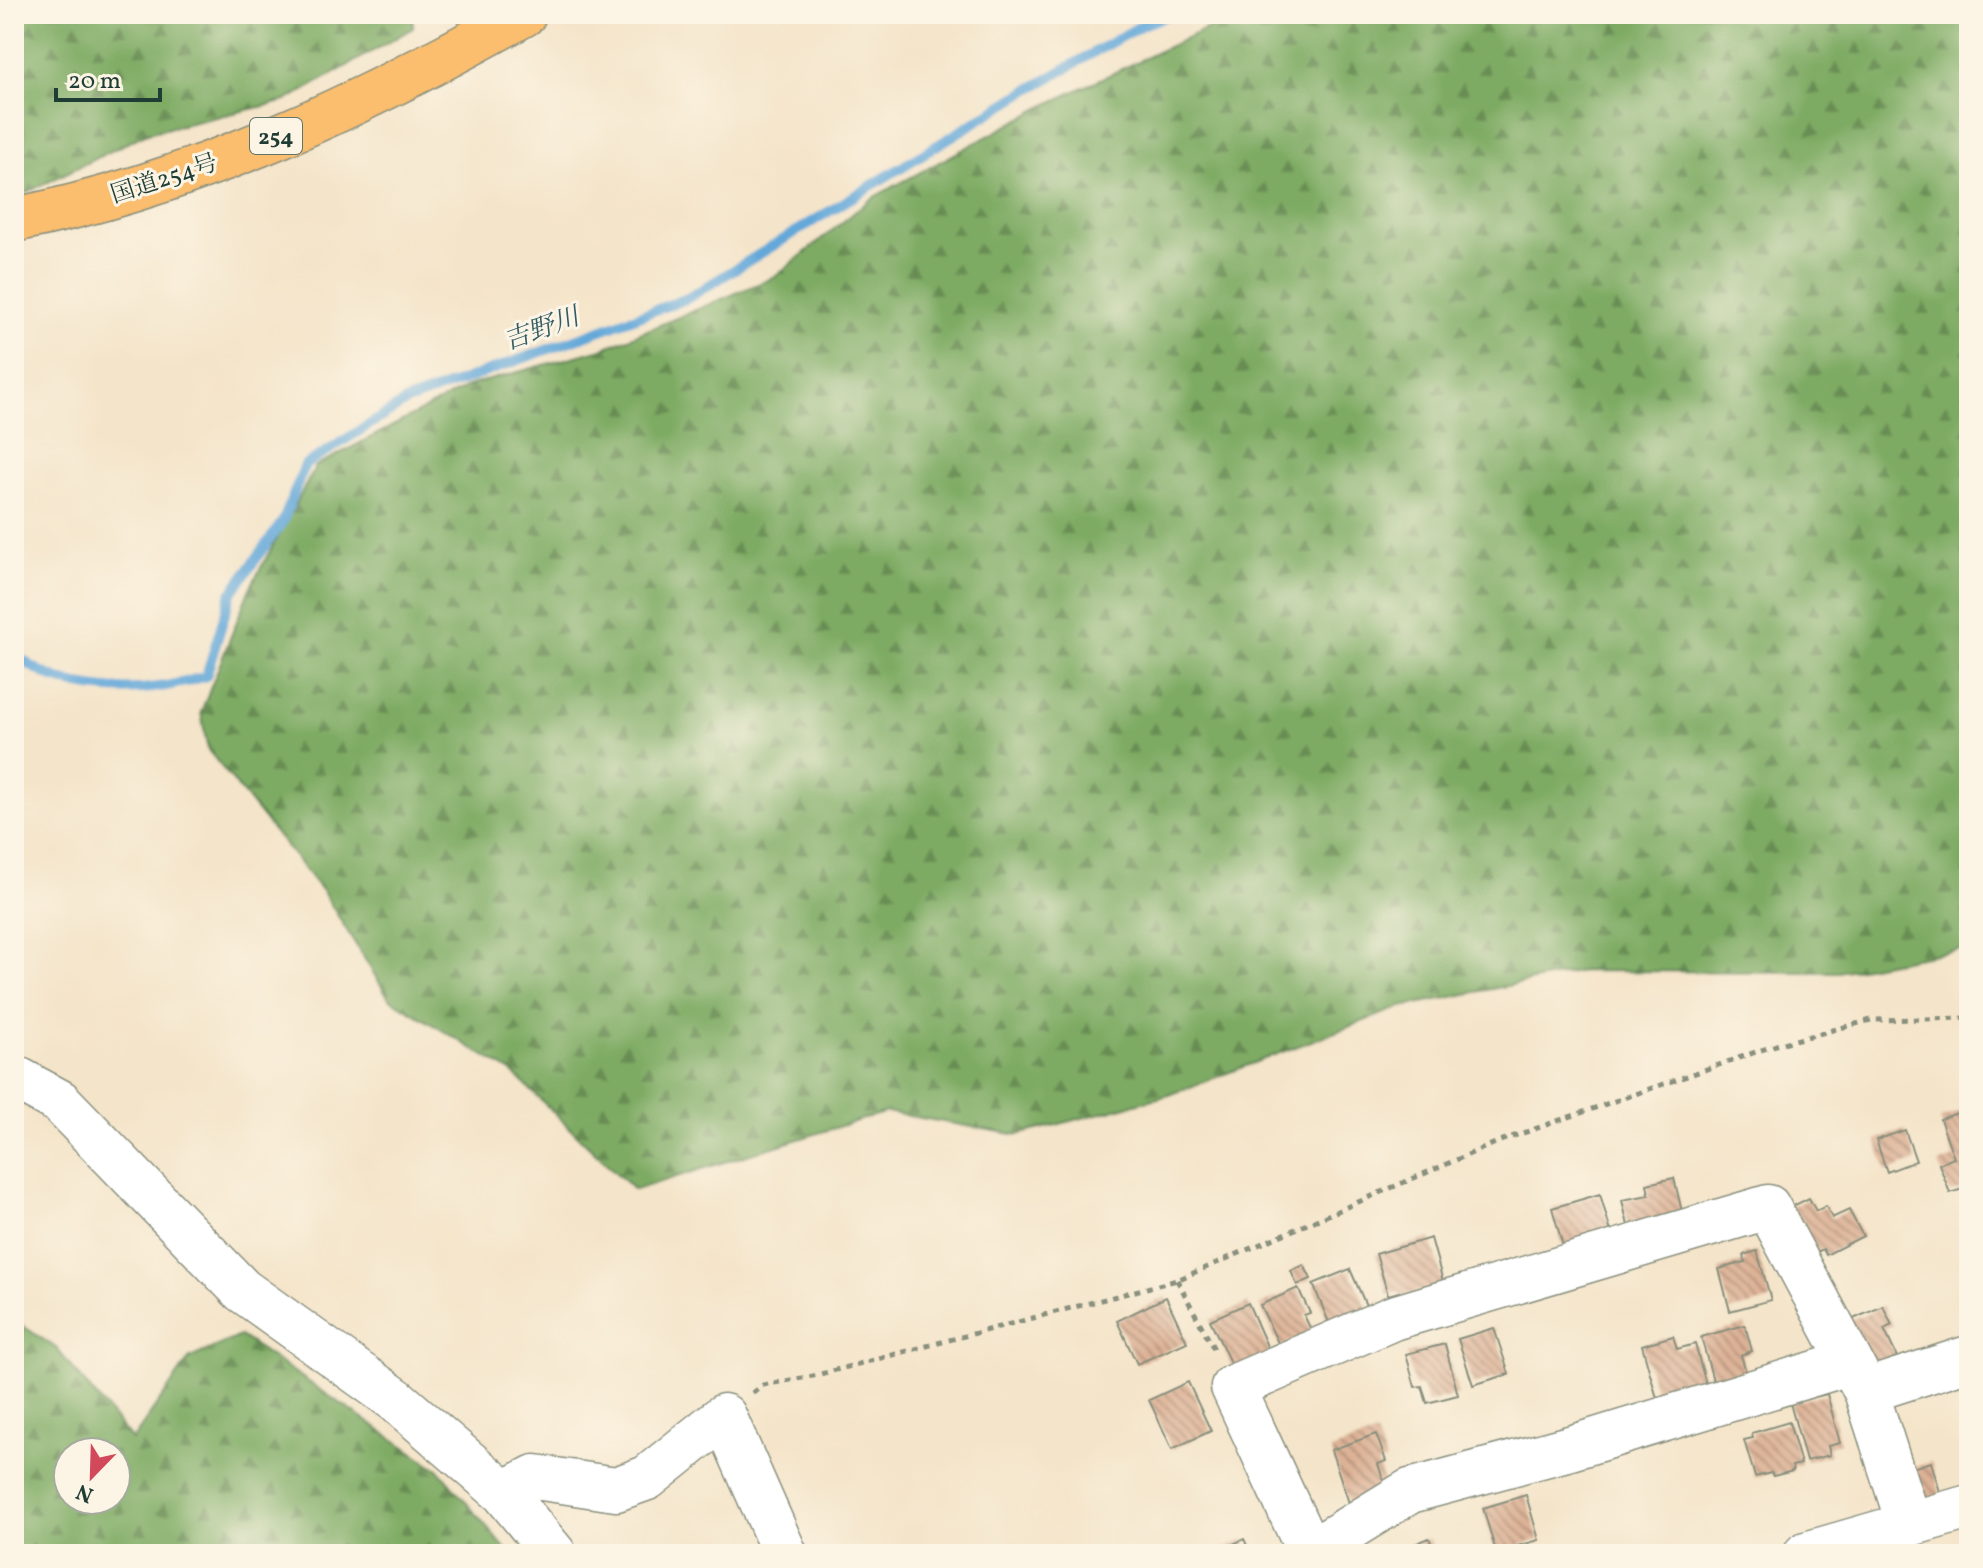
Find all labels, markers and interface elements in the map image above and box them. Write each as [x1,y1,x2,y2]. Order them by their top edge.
scale bar [56,52,160,102]
text: 20 m [68,65,121,99]
road number: 254 [250,118,302,154]
street label: 国道254号 [107,147,223,213]
water label: 吉野川 [499,299,587,360]
north arrow [52,1436,132,1516]
text: N [72,1475,99,1509]

